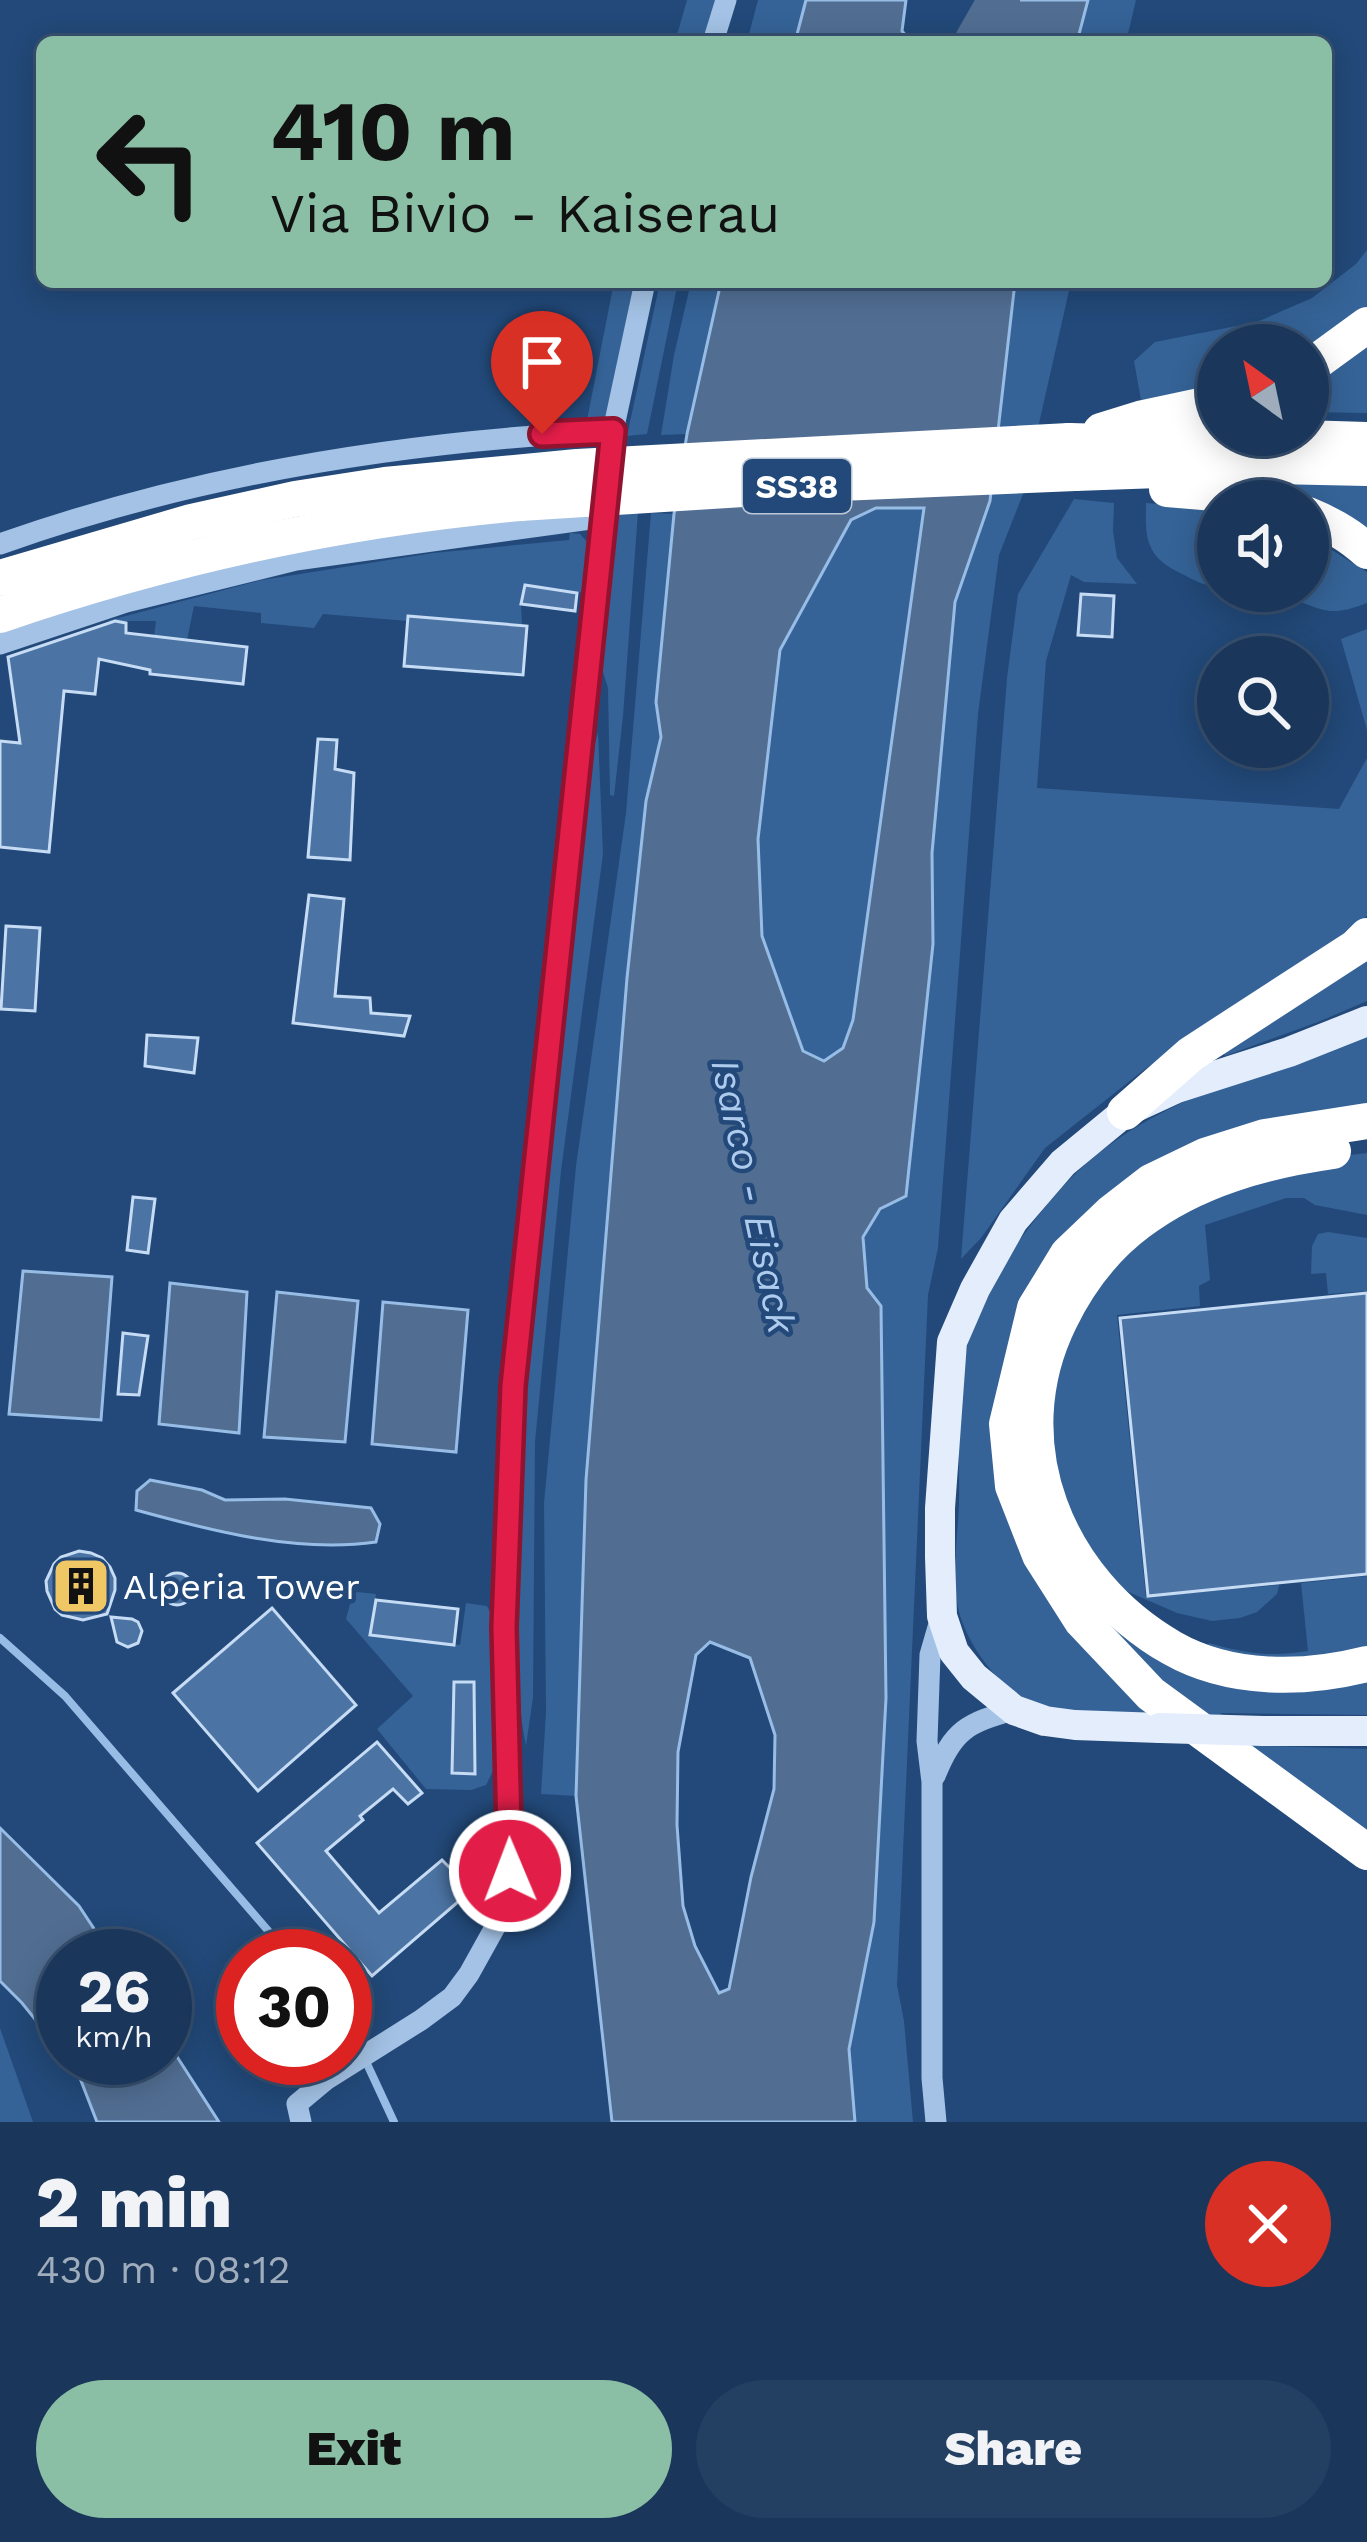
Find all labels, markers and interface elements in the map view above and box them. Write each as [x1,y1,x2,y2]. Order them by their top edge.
text: 410 m [270,82,516,180]
icon: left [72,84,228,240]
text: Via Bivio - Kaiserau [270,182,780,245]
pin [491,311,593,434]
north arrow [1197,324,1329,456]
map controls [1197,324,1329,768]
icon: arrive [509,329,575,395]
road number: SS38 [743,459,851,513]
button: sound [1197,480,1329,612]
button: search [1197,636,1329,768]
water label: Isarco - Eisack [702,1055,805,1339]
building icon: Alperia Tower [50,1555,112,1617]
place label: Alperia Tower [123,1566,360,1608]
position arrow [447,1808,573,1934]
speed limit sign: 30 [216,1929,372,2085]
text: 26 [78,1956,150,2027]
text: km/h [75,2019,153,2054]
text: 2 min [36,2160,232,2244]
button: close [1205,2161,1331,2287]
text: 430 m · 08:12 [36,2247,290,2292]
button: Exit [36,2380,672,2518]
button: Share [696,2380,1331,2518]

